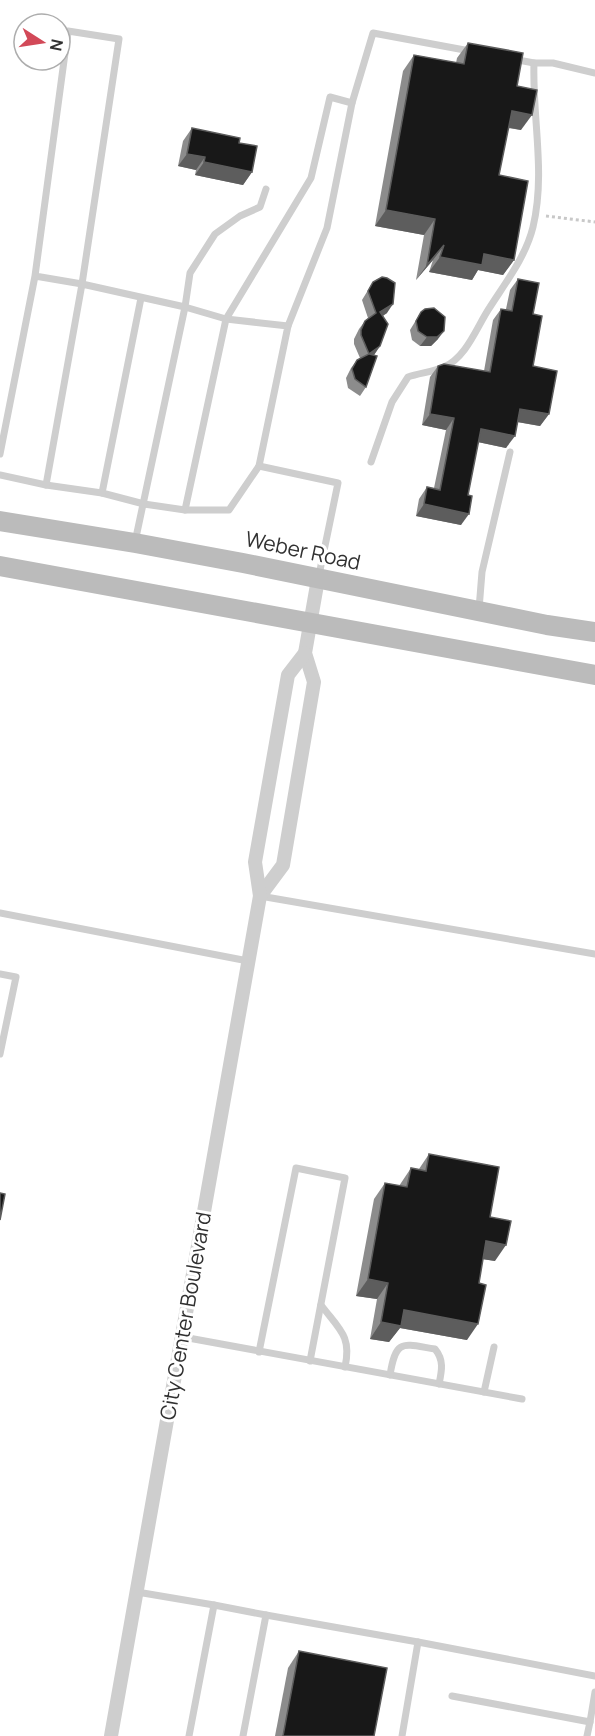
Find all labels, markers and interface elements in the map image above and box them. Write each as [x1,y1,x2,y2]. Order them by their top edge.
north arrow [12,12,72,72]
text: N [45,37,69,53]
street label: Weber Road [243,524,363,576]
street label: City Center Boulevard [153,1210,217,1422]

